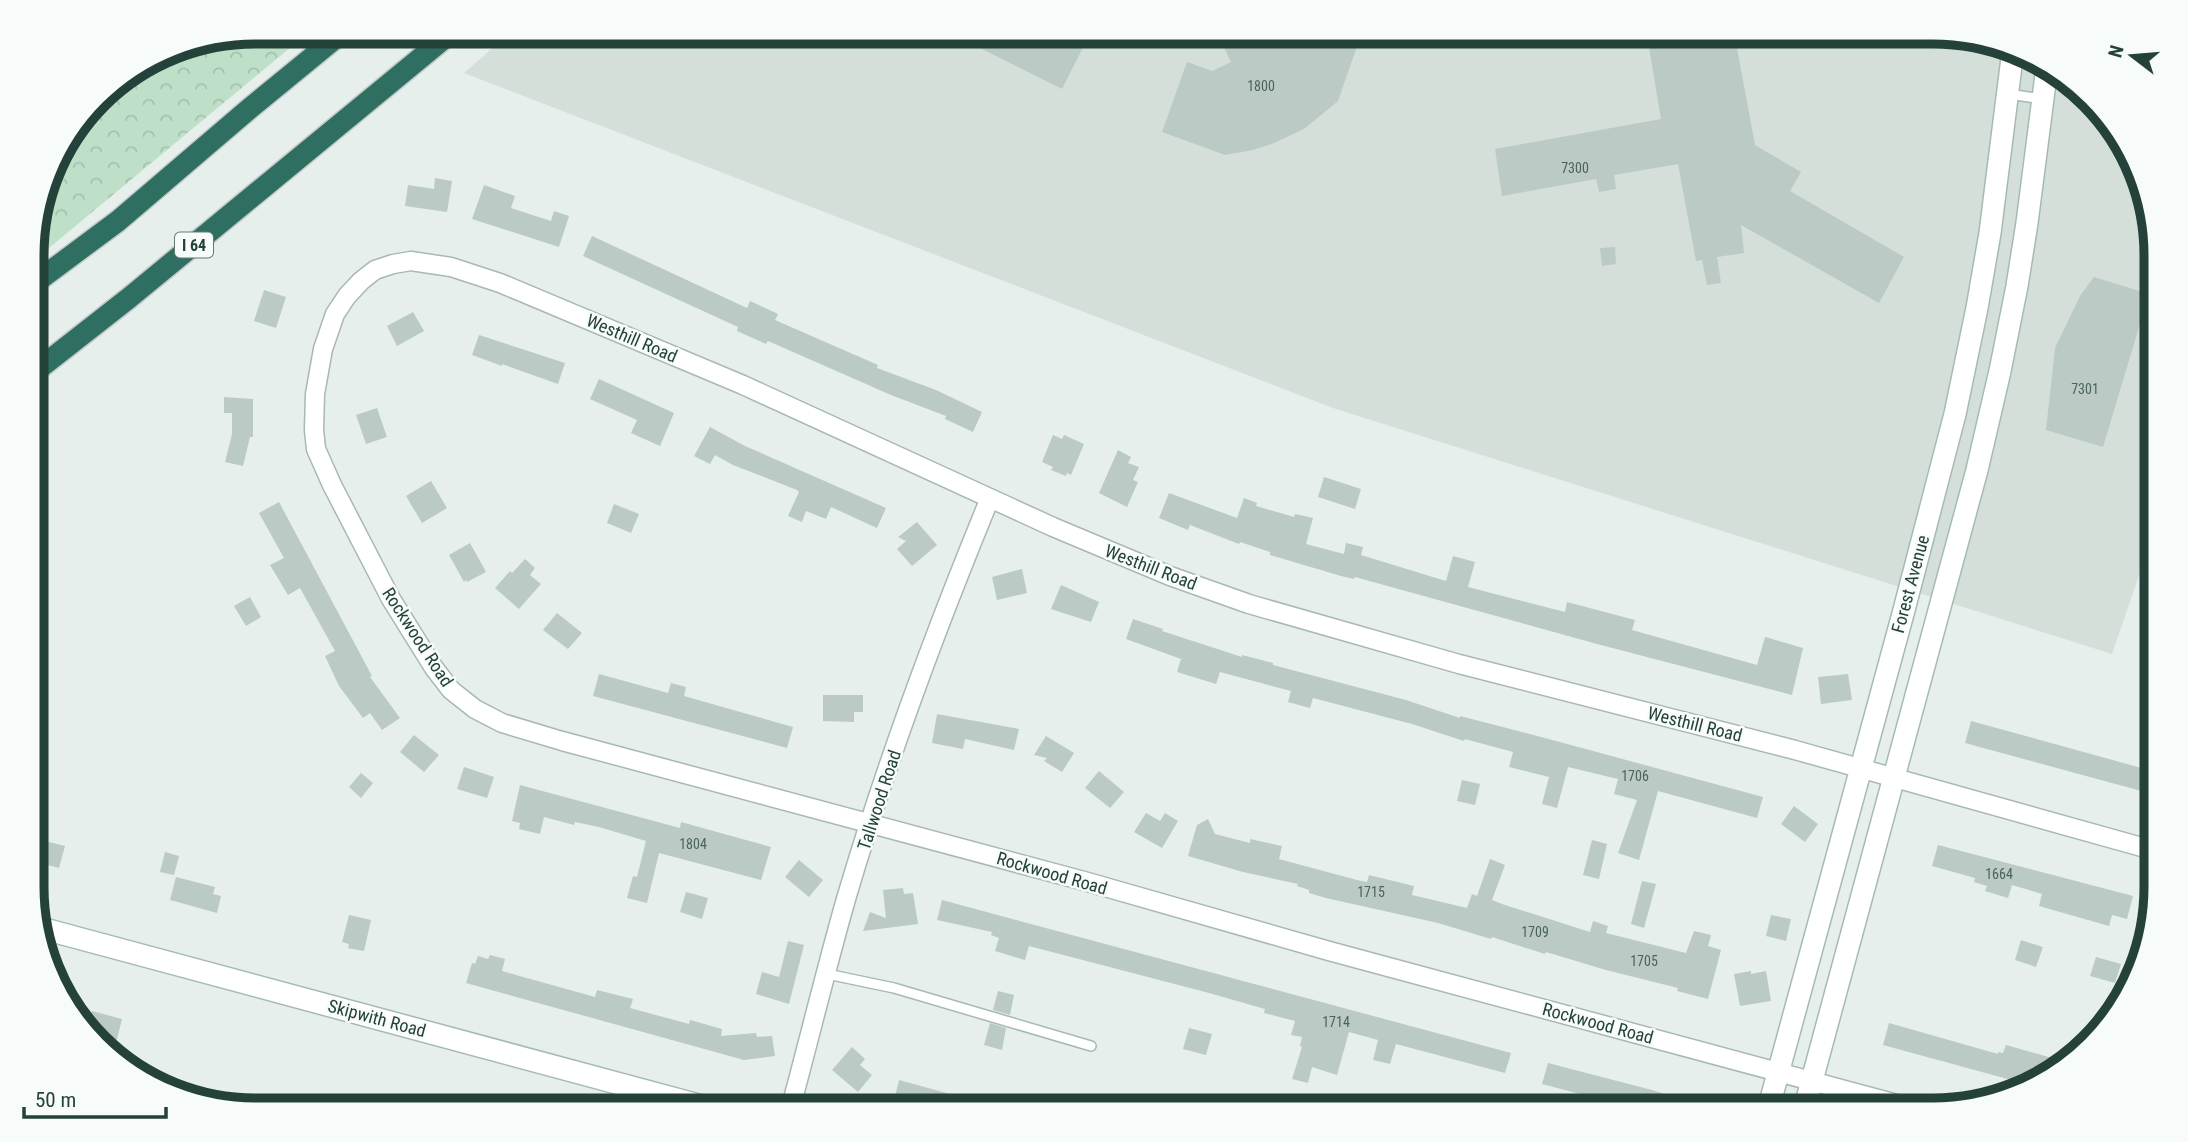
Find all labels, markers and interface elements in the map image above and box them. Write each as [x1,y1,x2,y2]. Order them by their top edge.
north arrow [2097,21,2167,91]
text: N [2103,43,2129,60]
house number: 1800 [1247,78,1275,94]
house number: 7300 [1561,160,1589,176]
road number: I 64 [175,232,213,258]
street label: Westhill Road [583,309,681,367]
house number: 7301 [2071,381,2099,397]
street label: Forest Avenue [1887,533,1933,635]
street label: Westhill Road [1102,540,1200,594]
street label: Rockwood Road [378,583,458,691]
street label: Westhill Road [1646,702,1744,746]
street label: Tallwood Road [853,747,905,853]
house number: 1706 [1621,768,1649,784]
house number: 1804 [679,836,707,852]
street label: Rockwood Road [994,847,1110,899]
house number: 1664 [1985,866,2013,882]
house number: 1715 [1357,884,1385,900]
house number: 1709 [1521,924,1549,940]
house number: 1705 [1630,953,1658,969]
street label: Skipwith Road [326,995,428,1041]
street label: Rockwood Road [1540,998,1656,1048]
house number: 1714 [1322,1014,1350,1030]
scale bar [24,1076,166,1120]
text: 50 m [35,1088,76,1112]

